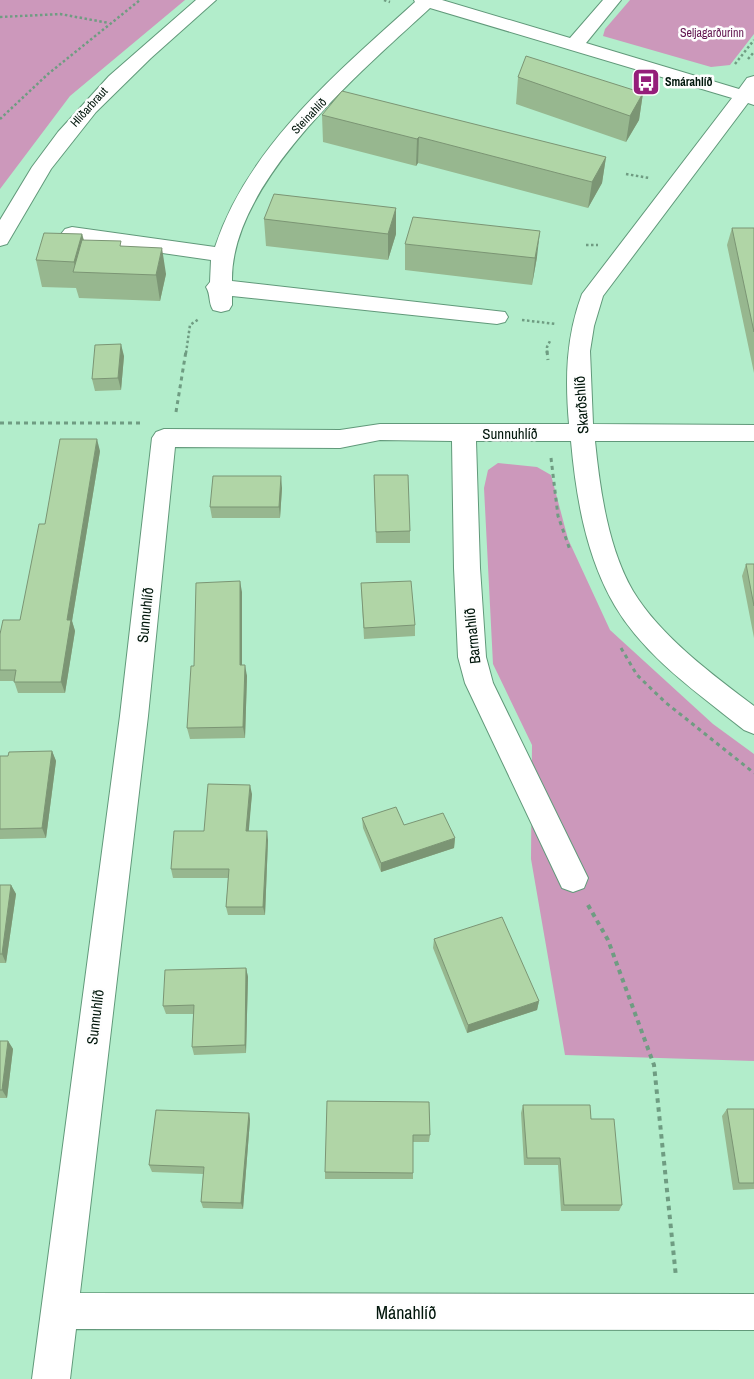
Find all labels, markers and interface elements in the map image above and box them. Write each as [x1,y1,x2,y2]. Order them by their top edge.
park label: Seljagarðurinn [680,25,744,41]
bus stop icon: Smárahlíð [631,67,661,97]
place label: Smárahlíð [665,74,713,90]
street label: Hlíðarbraut [67,83,111,130]
street label: Steinahlíð [288,94,330,138]
street label: Skarðshlíð [568,375,594,435]
street label: Sunnuhlíð [482,423,538,444]
street label: Sunnuhlíð [132,586,158,644]
street label: Barmahlíð [459,607,485,665]
street label: Sunnuhlíð [81,988,109,1046]
street label: Mánahlíð [376,1300,436,1325]

